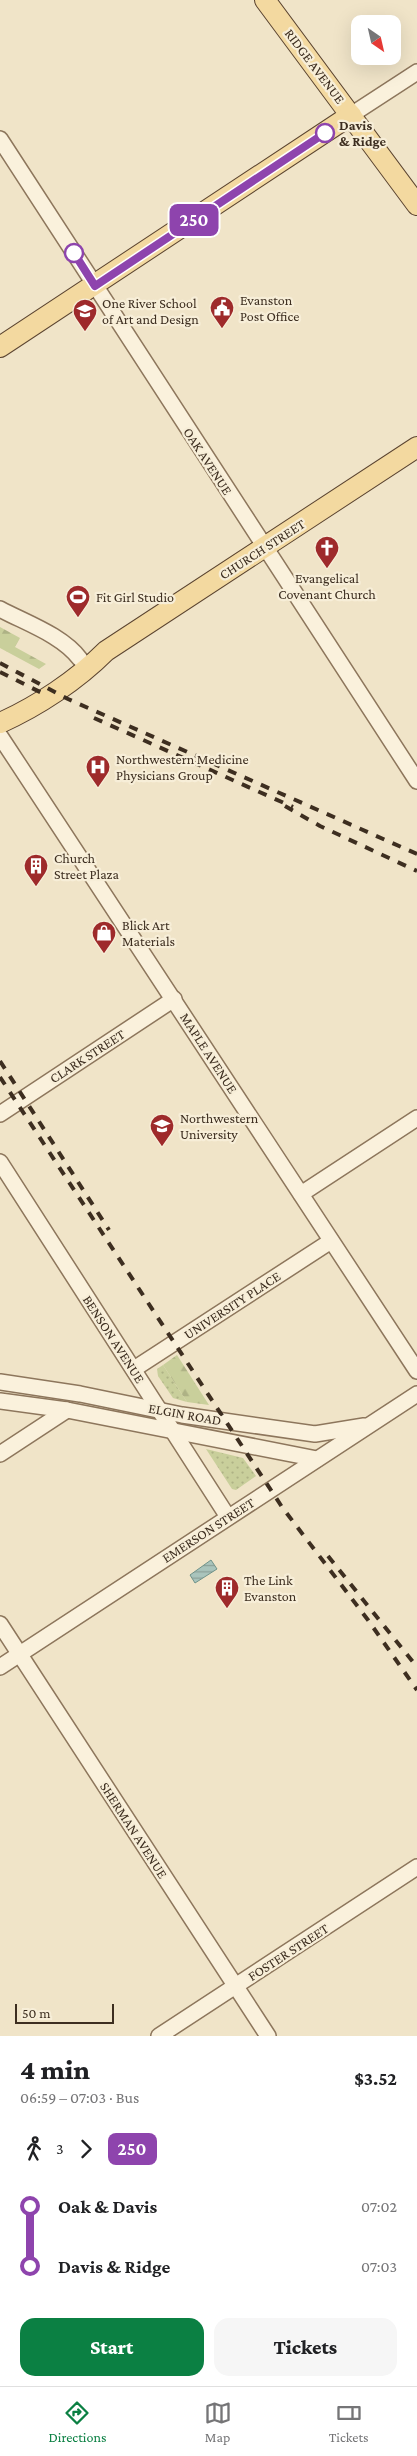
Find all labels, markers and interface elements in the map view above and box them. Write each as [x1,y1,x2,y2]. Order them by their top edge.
north arrow [351,15,401,65]
map controls [351,15,401,65]
street label: RIDGE AVENUE [282,25,349,107]
place label: Davis & Ridge [339,117,387,149]
marker: Davis & Ridge [315,123,335,143]
line badge: 250 [165,204,223,236]
text: 250 [180,210,208,230]
unlabelled marker [64,243,84,263]
place label: Evanston Post Office [240,292,299,324]
place label: One River School of Art and Design [102,295,199,327]
public building icon: Evanston Post Office [209,295,235,329]
school or university icon: One River School of Art and Design [72,298,98,332]
street label: OAK AVENUE [180,424,236,498]
street label: CHURCH STREET [216,515,308,583]
church icon: Evangelical Covenant Church [314,535,340,569]
place label: Evangelical Covenant Church [278,570,376,602]
sports icon: Fit Girl Studio [65,584,91,618]
place label: Fit Girl Studio [96,589,174,605]
place label: Northwestern Medicine Physicians Group [116,751,249,783]
hospital icon: Northwestern Medicine Physicians Group [85,754,111,788]
place label: Church Street Plaza [54,850,120,882]
building icon: Church Street Plaza [23,853,49,887]
place label: Blick Art Materials [122,917,175,949]
shop icon: Blick Art Materials [91,920,117,954]
street label: MAPLE AVENUE [177,1010,241,1097]
street label: CLARK STREET [46,1026,128,1086]
place label: Northwestern University [180,1110,259,1142]
school or university icon: Northwestern University [149,1113,175,1147]
street label: UNIVERSITY PLACE [181,1268,284,1342]
street label: BENSON AVENUE [80,1292,149,1386]
street label: ELGIN ROAD [147,1400,223,1428]
street label: EMERSON STREET [159,1494,257,1566]
place label: The Link Evanston [244,1572,297,1604]
building icon: The Link Evanston [214,1575,240,1609]
street label: SHERMAN AVENUE [97,1779,171,1882]
street label: FOSTER STREET [245,1920,332,1984]
scale bar [15,2001,114,2024]
text: 50 m [22,2005,50,2021]
text: 4 min [20,2054,90,2085]
text: $3.52 [354,2068,397,2089]
text: 06:59 – 07:03 · Bus [20,2089,139,2106]
icon: walk [20,2135,48,2163]
icon: forward [72,2135,100,2163]
text: 250 [118,2139,147,2159]
text: 3 [56,2140,64,2157]
text: Oak & Davis [58,2196,157,2217]
text: 07:02 [361,2198,397,2215]
text: Davis & Ridge [58,2256,170,2277]
text: 07:03 [361,2258,397,2275]
button: Start [20,2318,204,2376]
button: Tickets [214,2318,397,2376]
tab: Directions [49,2399,106,2445]
tab: Map [204,2399,232,2445]
tab: Tickets [329,2399,368,2445]

